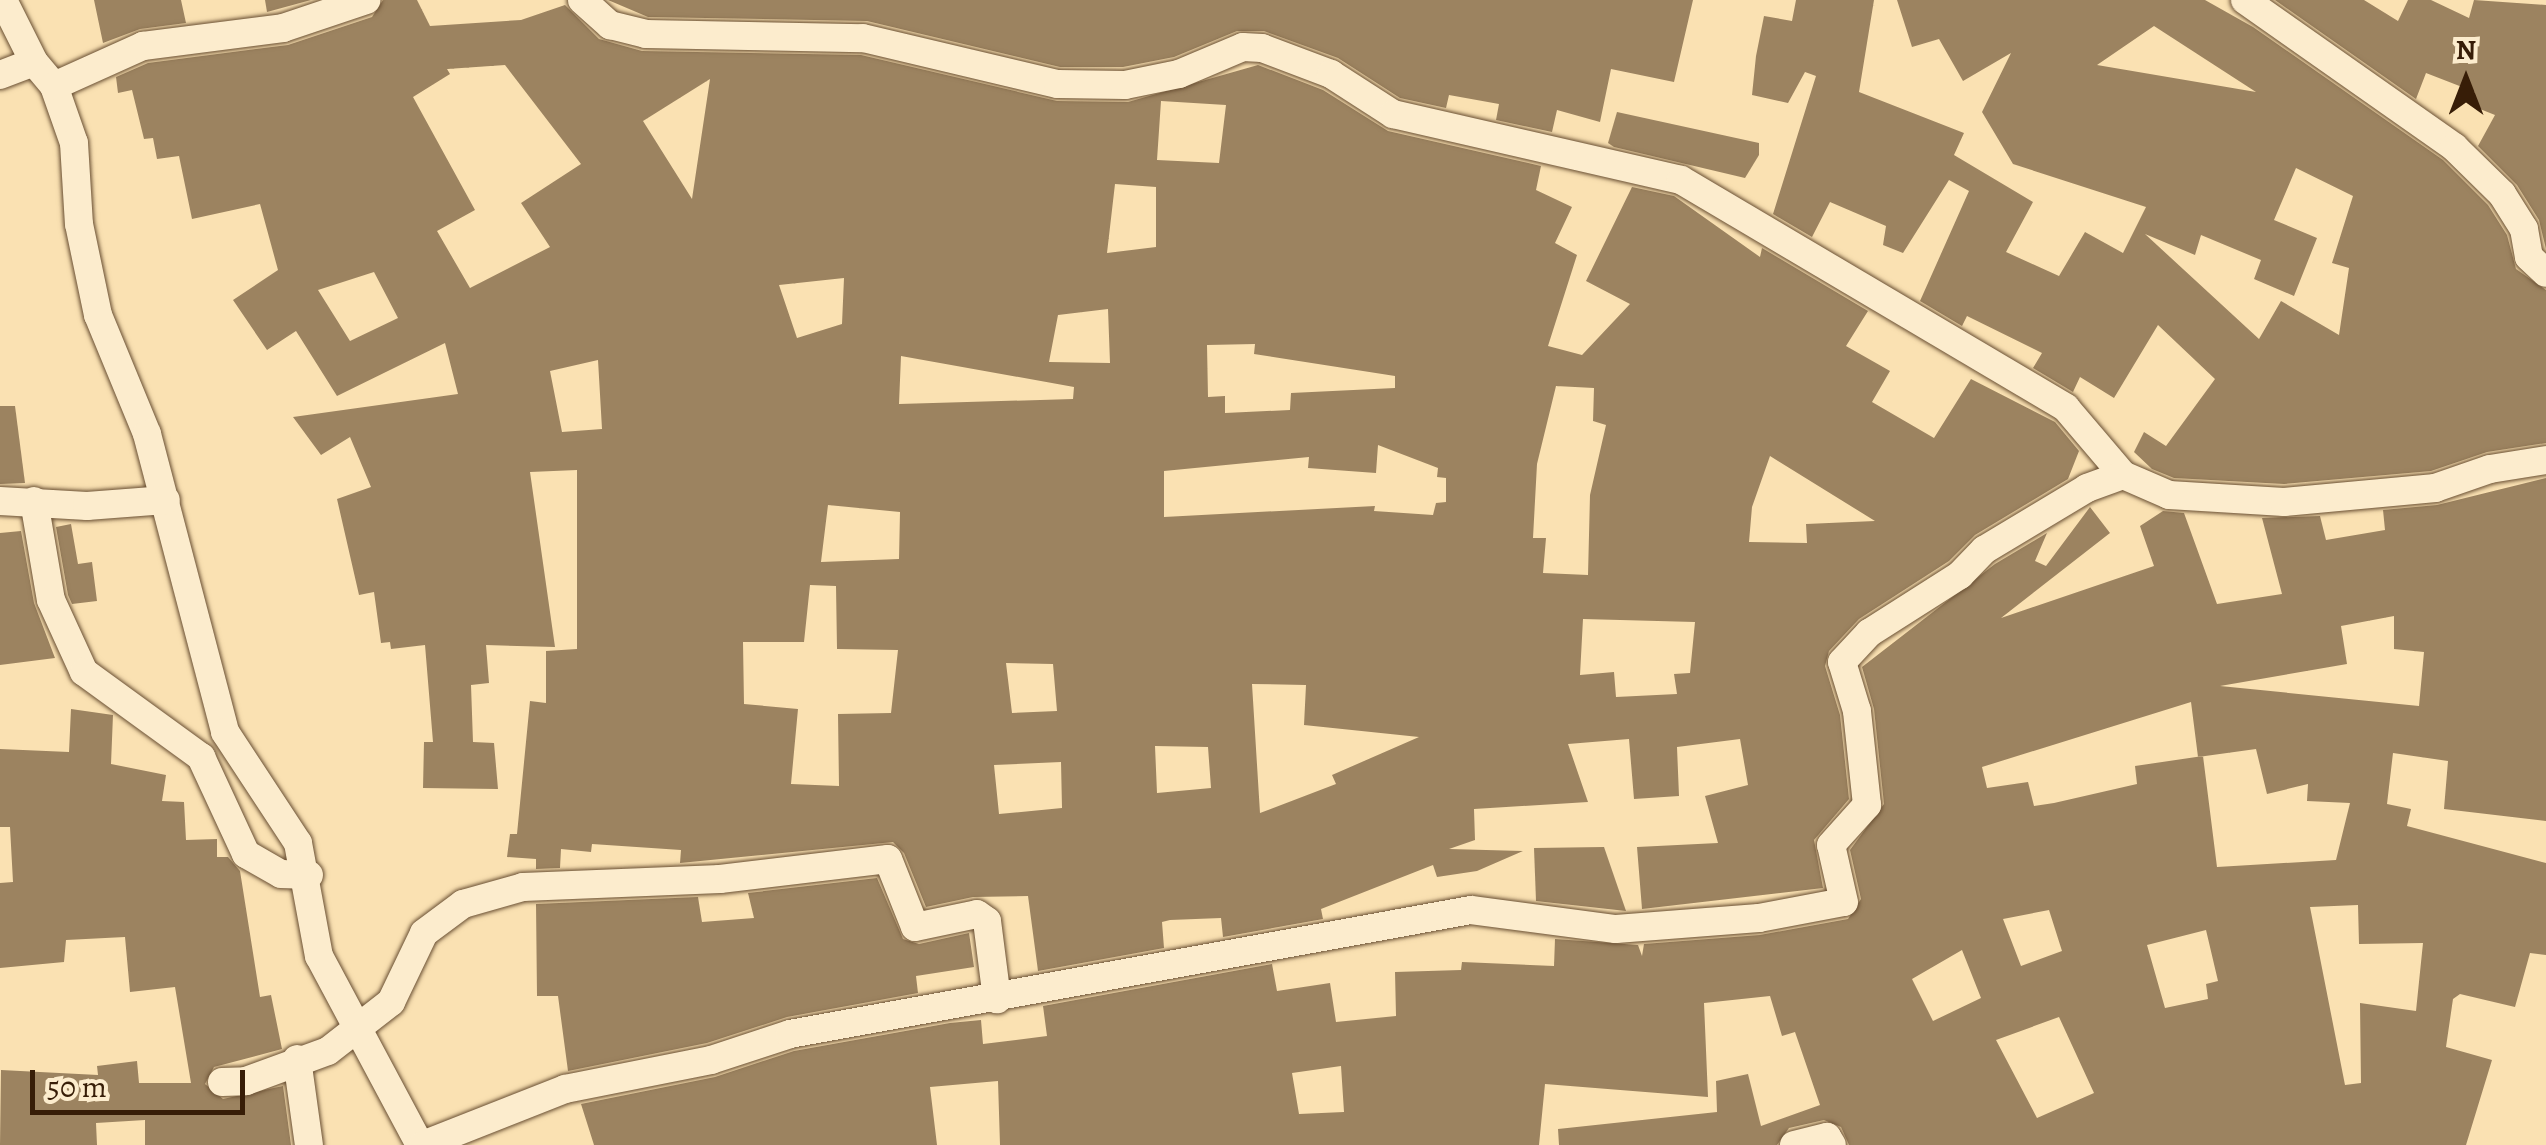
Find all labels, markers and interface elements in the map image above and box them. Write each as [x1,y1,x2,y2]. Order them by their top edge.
north arrow [2416,30,2516,130]
text: N [2456,31,2476,69]
scale bar [35,1050,250,1112]
text: 50 m [47,1067,107,1107]

